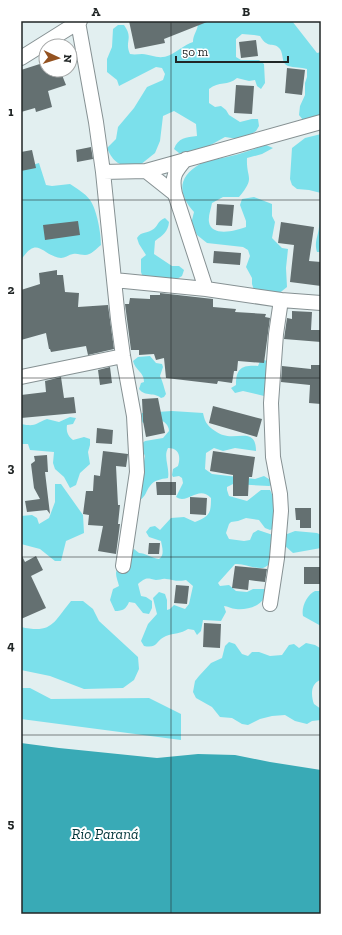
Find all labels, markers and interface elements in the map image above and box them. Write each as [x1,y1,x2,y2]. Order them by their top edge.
text: A [92,4,101,19]
text: B [242,4,250,19]
north arrow [38,38,78,78]
scale bar [176,38,288,64]
text: 50 m [182,45,209,59]
text: N [61,54,74,64]
text: 1 [8,104,14,119]
text: 2 [8,282,15,297]
text: 3 [8,460,15,475]
text: 4 [7,638,15,653]
text: 5 [8,816,15,831]
water label: Río Paraná [71,825,139,843]

